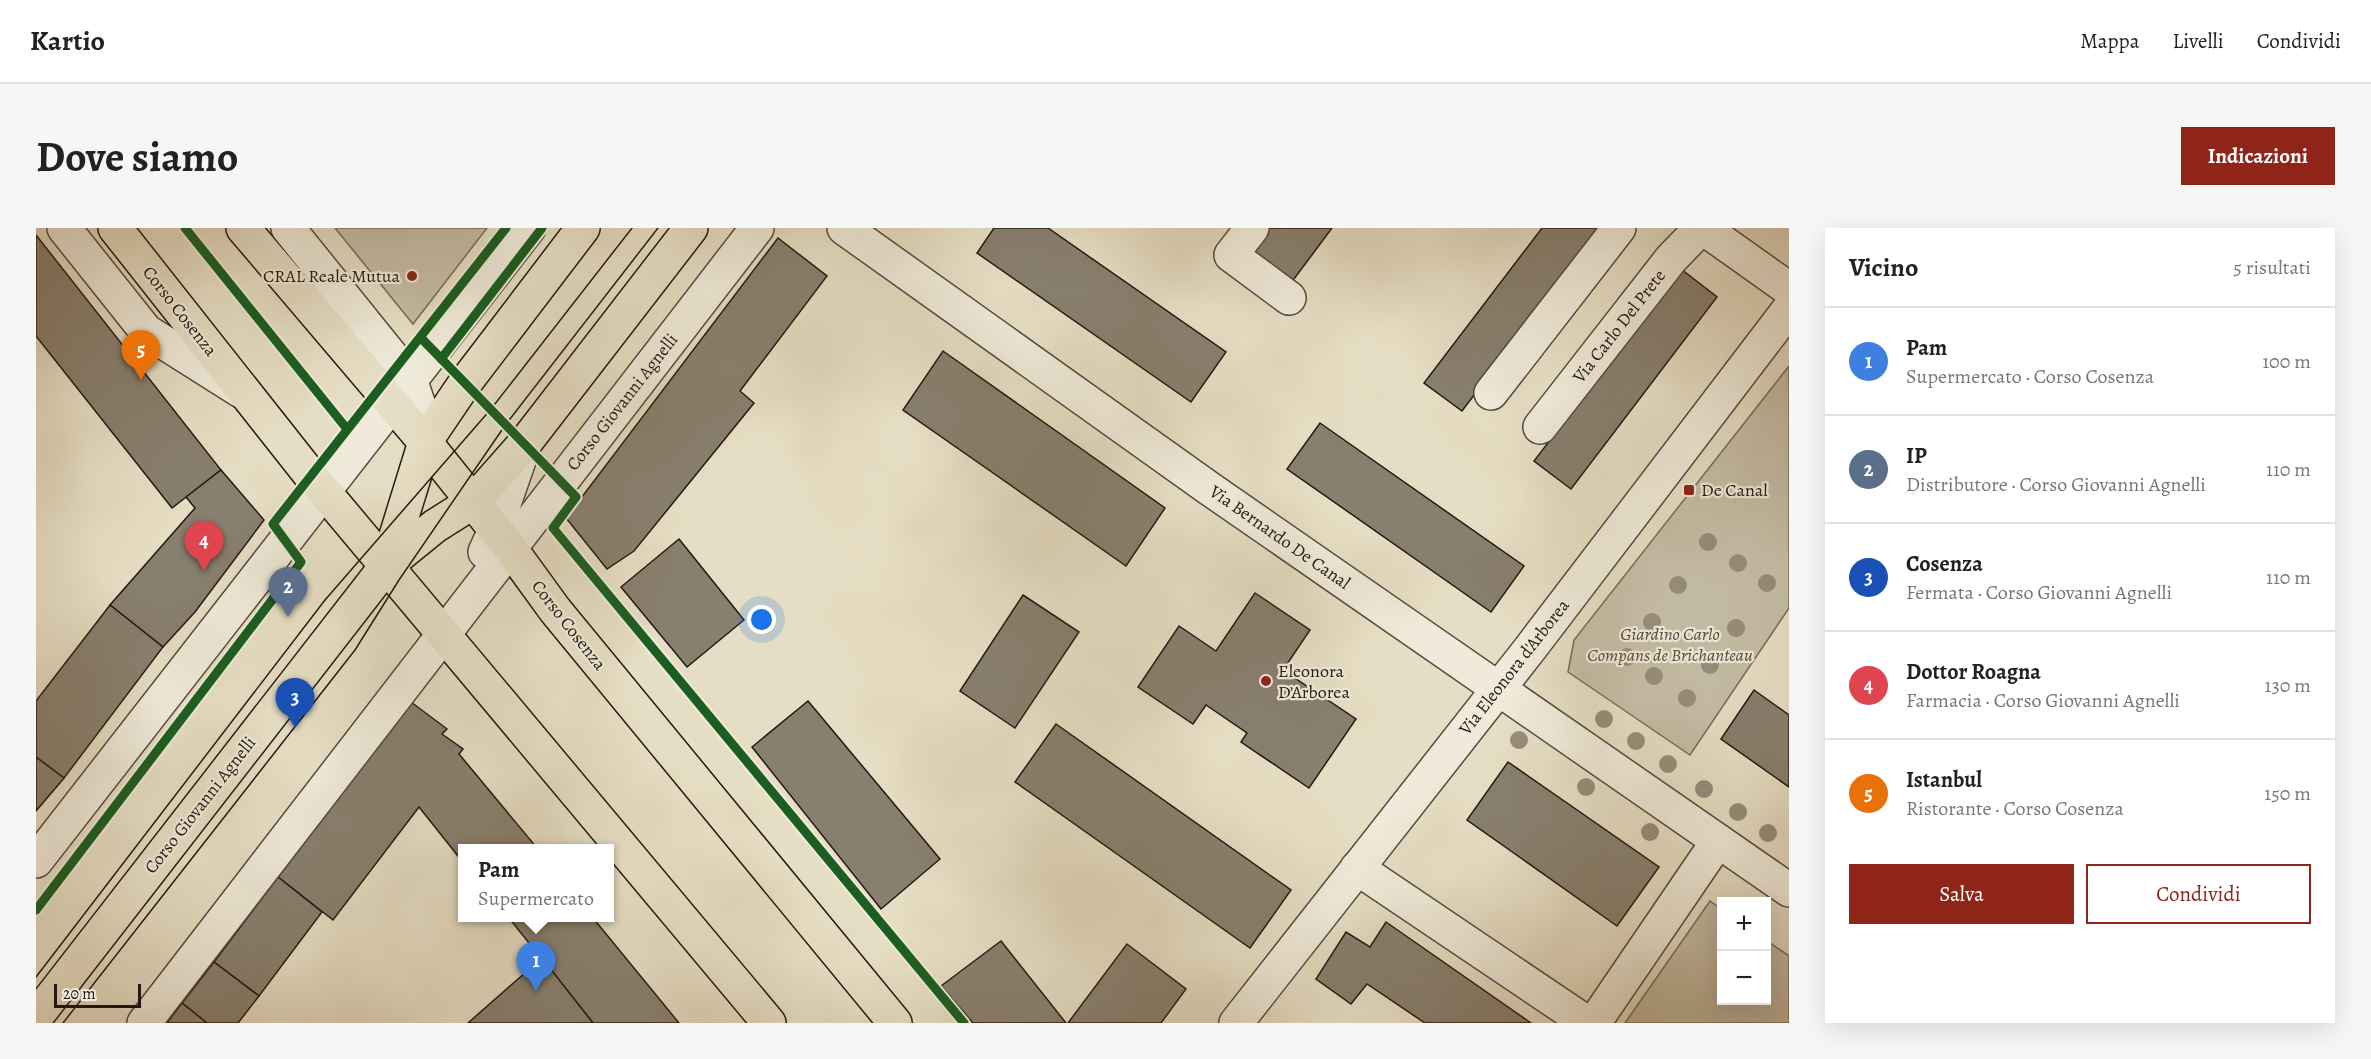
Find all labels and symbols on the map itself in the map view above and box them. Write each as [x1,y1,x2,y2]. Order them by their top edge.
street label: Corso Cosenza [137,261,223,362]
place label: CRAL Reale Mutua [263,264,401,288]
street label: Via Carlo Del Prete [1566,264,1671,389]
marker: CRAL Reale Mutua [405,269,419,283]
street label: Corso Giovanni Agnelli [561,329,683,475]
pin: 5 [122,330,160,380]
place label: De Canal [1701,478,1768,502]
street label: Via Bernardo De Canal [1204,479,1356,595]
marker: De Canal [1682,483,1696,497]
pin: 4 [184,522,224,571]
pin: 2 [268,568,308,617]
street label: Corso Cosenza [526,575,612,676]
street label: Via Eleonora d'Arborea [1453,594,1575,741]
your location [747,605,776,634]
park label: Giardino Carlo Compans de Brichanteau [1587,622,1753,667]
place label: Eleonora D’Arborea [1278,659,1350,704]
marker: Eleonora D’Arborea [1259,674,1273,688]
pin: 3 [276,678,314,728]
street label: Corso Giovanni Agnelli [139,732,261,878]
pin: 1 [516,942,556,991]
scale bar [54,981,141,1008]

